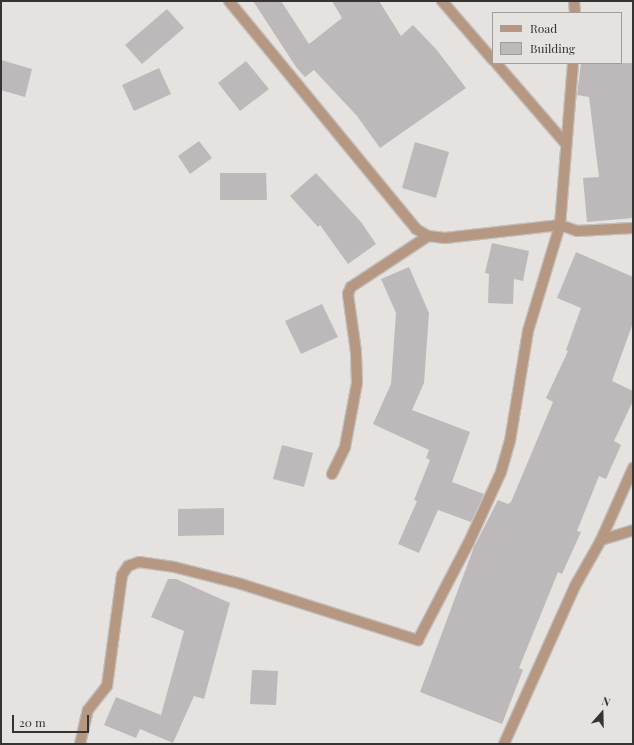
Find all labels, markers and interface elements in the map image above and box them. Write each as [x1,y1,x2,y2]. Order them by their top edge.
legend [492,12,622,64]
text: Road [530,20,557,36]
text: Building [530,40,575,56]
north arrow [582,693,622,733]
text: N [600,693,613,710]
scale bar [14,707,91,733]
text: 20 m [19,714,46,730]

